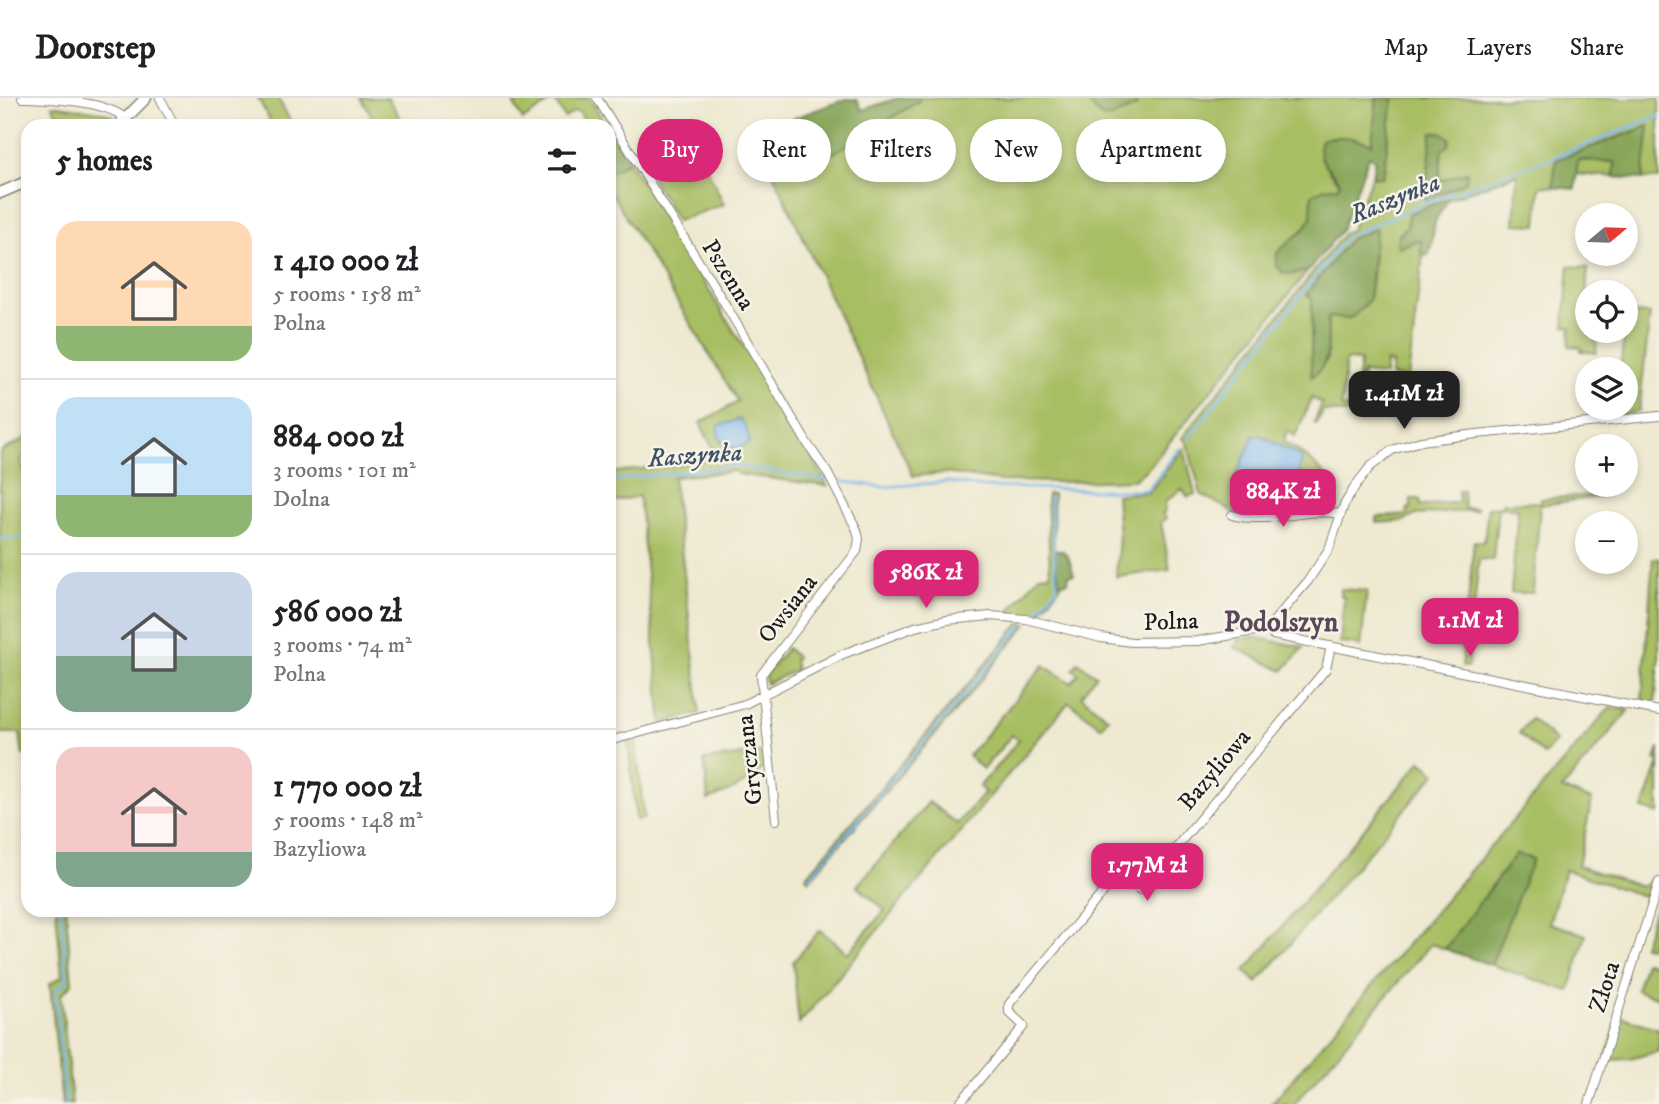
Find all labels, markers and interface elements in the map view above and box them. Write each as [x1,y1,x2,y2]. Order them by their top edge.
text: Doorstep [35,28,156,69]
text: Map [1384,33,1428,63]
text: Layers [1466,33,1532,63]
text: Share [1570,33,1624,63]
chip: Buy [637,119,723,182]
chip: Rent [737,119,831,182]
chip: Filters [845,119,956,182]
chip: New [970,119,1062,182]
chip: Apartment [1076,119,1226,182]
icon: filters [543,142,581,180]
text: 5 homes [56,143,152,180]
water label: Raszynka [1344,166,1445,232]
north arrow [1575,203,1638,266]
map controls [1575,203,1638,574]
street label: Pszenna [695,234,762,316]
text: 1 410 000 zł [273,243,418,280]
icon: home [112,249,196,333]
text: 5 rooms · 158 m² [273,280,421,309]
button: locate [1575,280,1638,343]
text: Polna [273,309,326,338]
button: layers [1575,357,1638,420]
pin: 1.41M zł [1332,372,1476,431]
text: 1.41M zł [1365,379,1443,408]
text: 884 000 zł [273,419,404,456]
icon: home [112,425,196,509]
button: + [1575,434,1638,497]
water label: Raszynka [646,436,743,476]
text: 3 rooms · 101 m² [273,456,416,485]
pin: 884K zł [1218,470,1348,529]
text: 884K zł [1246,477,1320,506]
text: Dolna [273,485,330,514]
button: − [1575,511,1638,574]
pin: 586K zł [861,550,991,610]
text: 586K zł [890,558,962,587]
street label: Owsiana [752,568,825,650]
text: 586 000 zł [273,594,402,631]
pin: 1.1M zł [1405,598,1535,658]
icon: home [112,600,196,684]
district label: Podolszyn [1224,605,1339,640]
street label: Polna [1143,606,1200,638]
text: 1.1M zł [1437,606,1503,635]
text: 3 rooms · 74 m² [273,631,412,660]
text: Polna [273,660,326,689]
street label: Gryczana [730,713,770,807]
street label: Bazyliowa [1172,723,1258,817]
text: 1 770 000 zł [273,769,422,806]
icon: home [112,775,196,859]
text: 5 rooms · 148 m² [273,806,423,835]
text: Bazyliowa [273,835,366,864]
pin: 1.77M zł [1075,844,1219,903]
text: 1.77M zł [1107,851,1187,880]
street label: Złota [1583,957,1628,1016]

